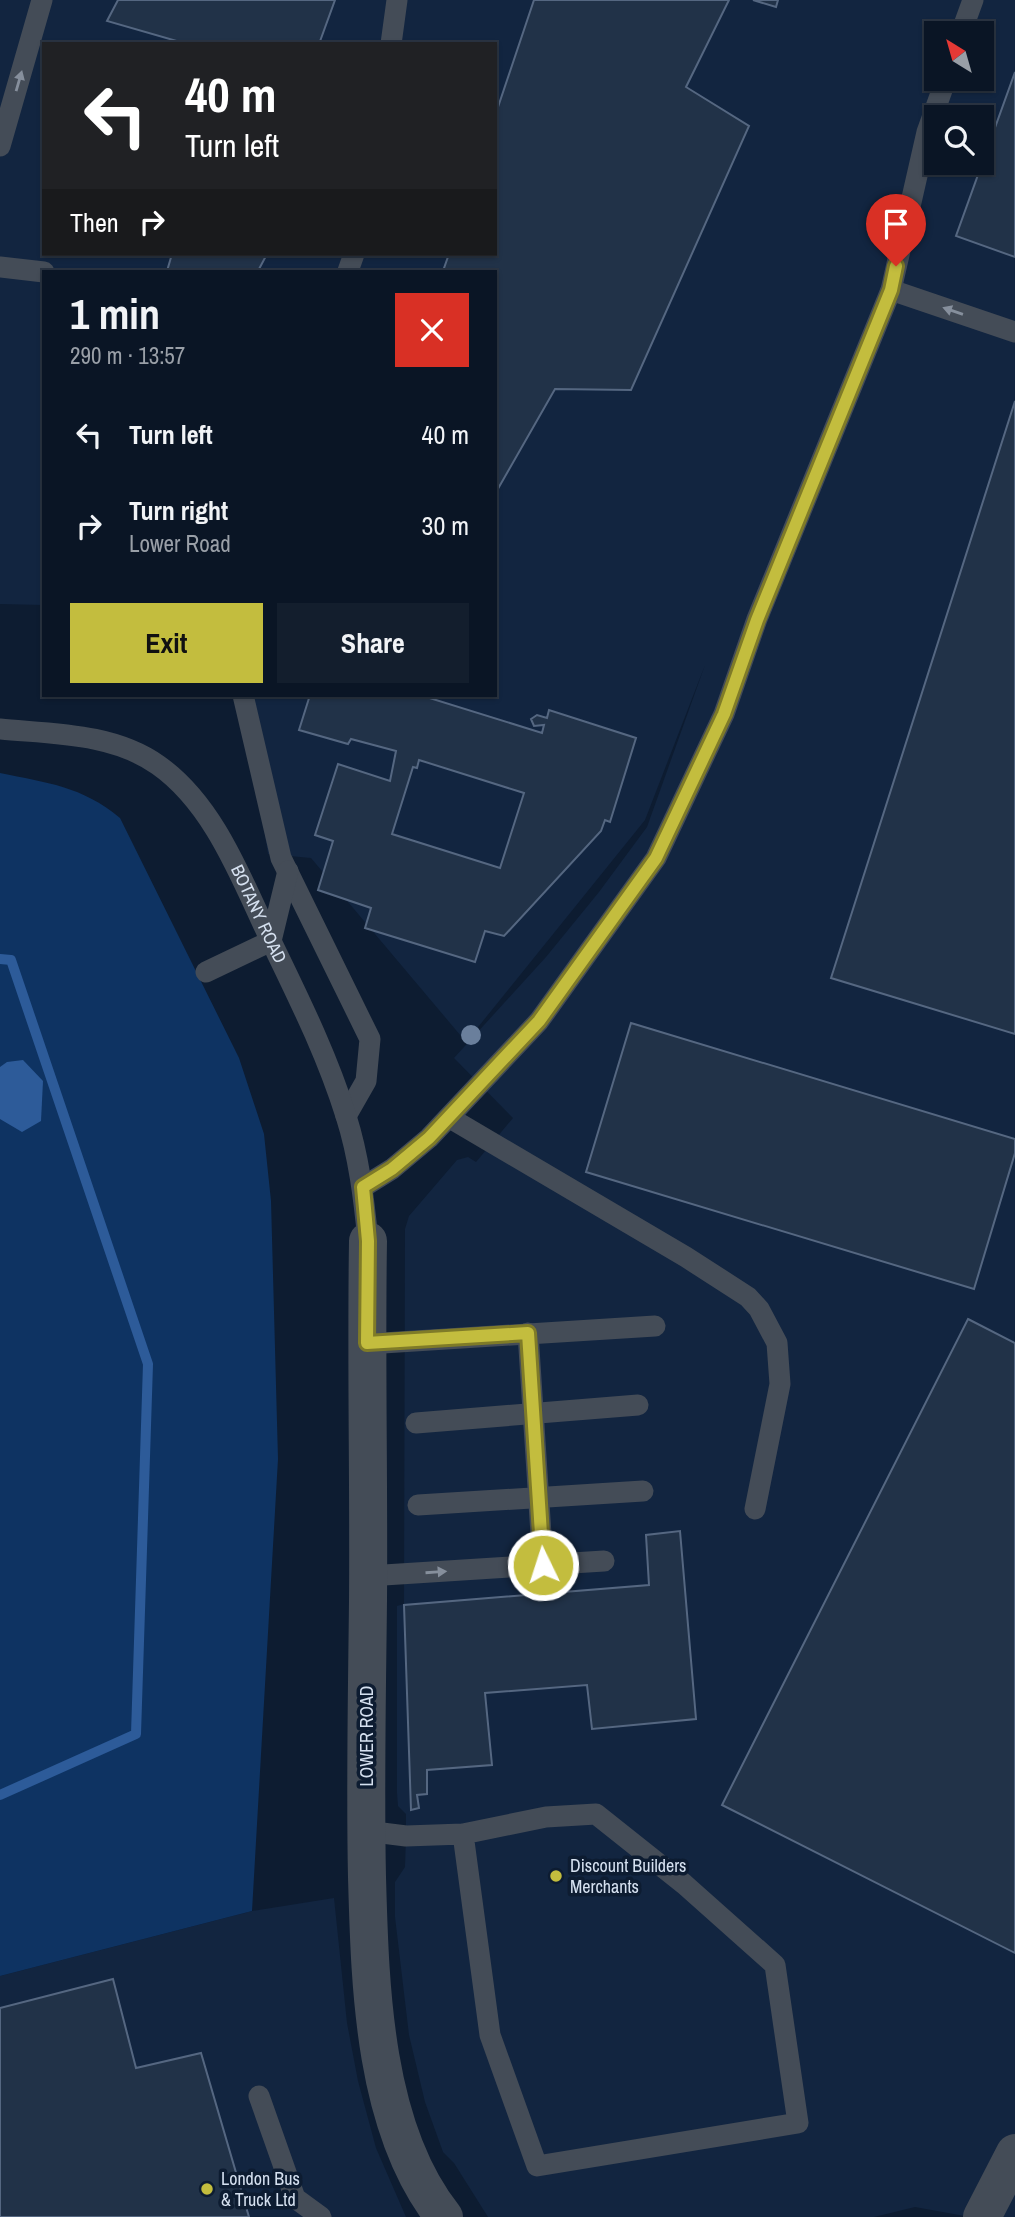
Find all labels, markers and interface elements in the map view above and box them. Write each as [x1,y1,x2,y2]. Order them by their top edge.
north arrow [924,21,994,91]
map controls [924,21,994,175]
text: 40 m [185,61,277,127]
one-way arrow [14,70,24,91]
icon: left [70,70,161,161]
button: search [924,105,994,175]
text: Turn left [185,124,279,167]
pin [866,194,926,266]
icon: right [133,203,171,241]
text: Then [70,205,119,240]
icon: arrive [877,205,915,243]
text: 1 min [70,286,160,342]
button: close [395,293,469,367]
one-way arrow [943,305,964,316]
text: 290 m · 13:57 [70,340,185,371]
icon: left [70,416,108,454]
text: Turn left [129,417,213,452]
text: 40 m [422,417,469,452]
text: Turn right [129,493,228,528]
icon: right [70,507,108,545]
text: 30 m [422,508,469,543]
text: Lower Road [129,528,231,559]
button: Exit [70,603,263,683]
button: Share [277,603,469,683]
street label: BOTANY ROAD [225,860,293,967]
position arrow [506,1528,580,1602]
one-way arrow [425,1566,447,1577]
street label: LOWER ROAD [354,1686,379,1786]
place label: Discount Builders Merchants [570,1853,687,1899]
marker: Discount Builders Merchants [548,1868,564,1884]
place label: London Bus & Truck Ltd [221,2166,300,2212]
marker: London Bus & Truck Ltd [199,2181,215,2197]

